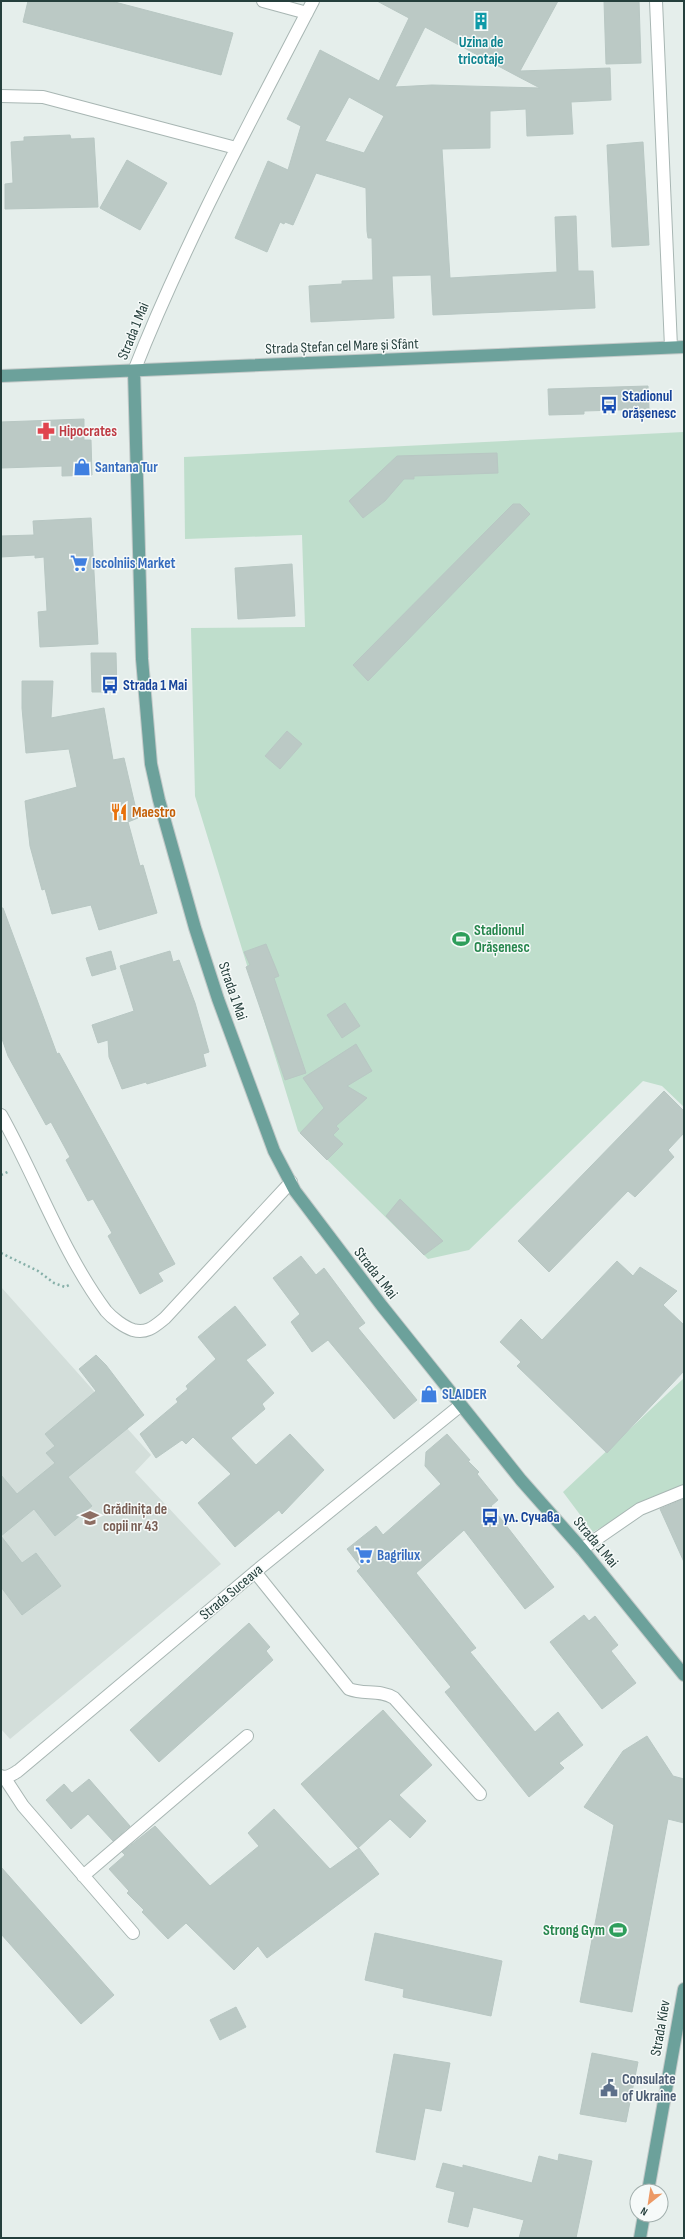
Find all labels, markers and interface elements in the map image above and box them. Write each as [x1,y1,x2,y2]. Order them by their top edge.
building icon: Uzina de tricotaje [471,11,491,31]
place label: Uzina de tricotaje [458,33,504,69]
street label: Strada 1 Mai [113,299,154,363]
street label: Strada Ștefan cel Mare și Sfânt [265,334,419,359]
place label: Stadionul orășenesc [622,387,676,423]
bus stop icon: Stadionul orășenesc [599,395,619,415]
pharmacy icon: Hipocrates [36,421,56,441]
place label: Hipocrates [59,422,117,441]
shop icon: Santana Tur [72,457,92,477]
place label: Santana Tur [95,458,158,477]
supermarket icon: Iscolniis Market [69,553,89,573]
place label: Iscolniis Market [92,554,176,573]
bus stop icon: Strada 1 Mai [100,675,120,695]
place label: Strada 1 Mai [123,676,187,695]
restaurant icon: Maestro [109,802,129,822]
place label: Maestro [132,803,176,822]
place label: Stadionul Orășenesc [474,921,530,957]
sports icon: Stadionul Orășenesc [451,929,471,949]
street label: Strada 1 Mai [214,960,251,1023]
street label: Strada 1 Mai [350,1244,402,1303]
shop icon: SLAIDER [419,1384,439,1404]
place label: SLAIDER [442,1385,488,1404]
place label: Grădinița de copii nr 43 [103,1500,167,1536]
bus stop icon: ул. Сучава [480,1507,500,1527]
school or university icon: Grădinița de copii nr 43 [80,1508,100,1528]
place label: ул. Сучава [503,1508,560,1527]
street label: Strada 1 Mai [569,1513,622,1572]
supermarket icon: Bagrilux [354,1545,374,1565]
place label: Bagrilux [377,1546,421,1565]
street label: Strada Suceava [196,1560,267,1624]
sports icon: Strong Gym [608,1920,628,1940]
place label: Strong Gym [543,1921,605,1940]
street label: Strada Kiev [646,1998,675,2058]
place label: Consulate of Ukraine [622,2070,676,2106]
public building icon: Consulate of Ukraine [599,2078,619,2098]
north arrow [629,2183,669,2223]
text: N [638,2204,650,2218]

